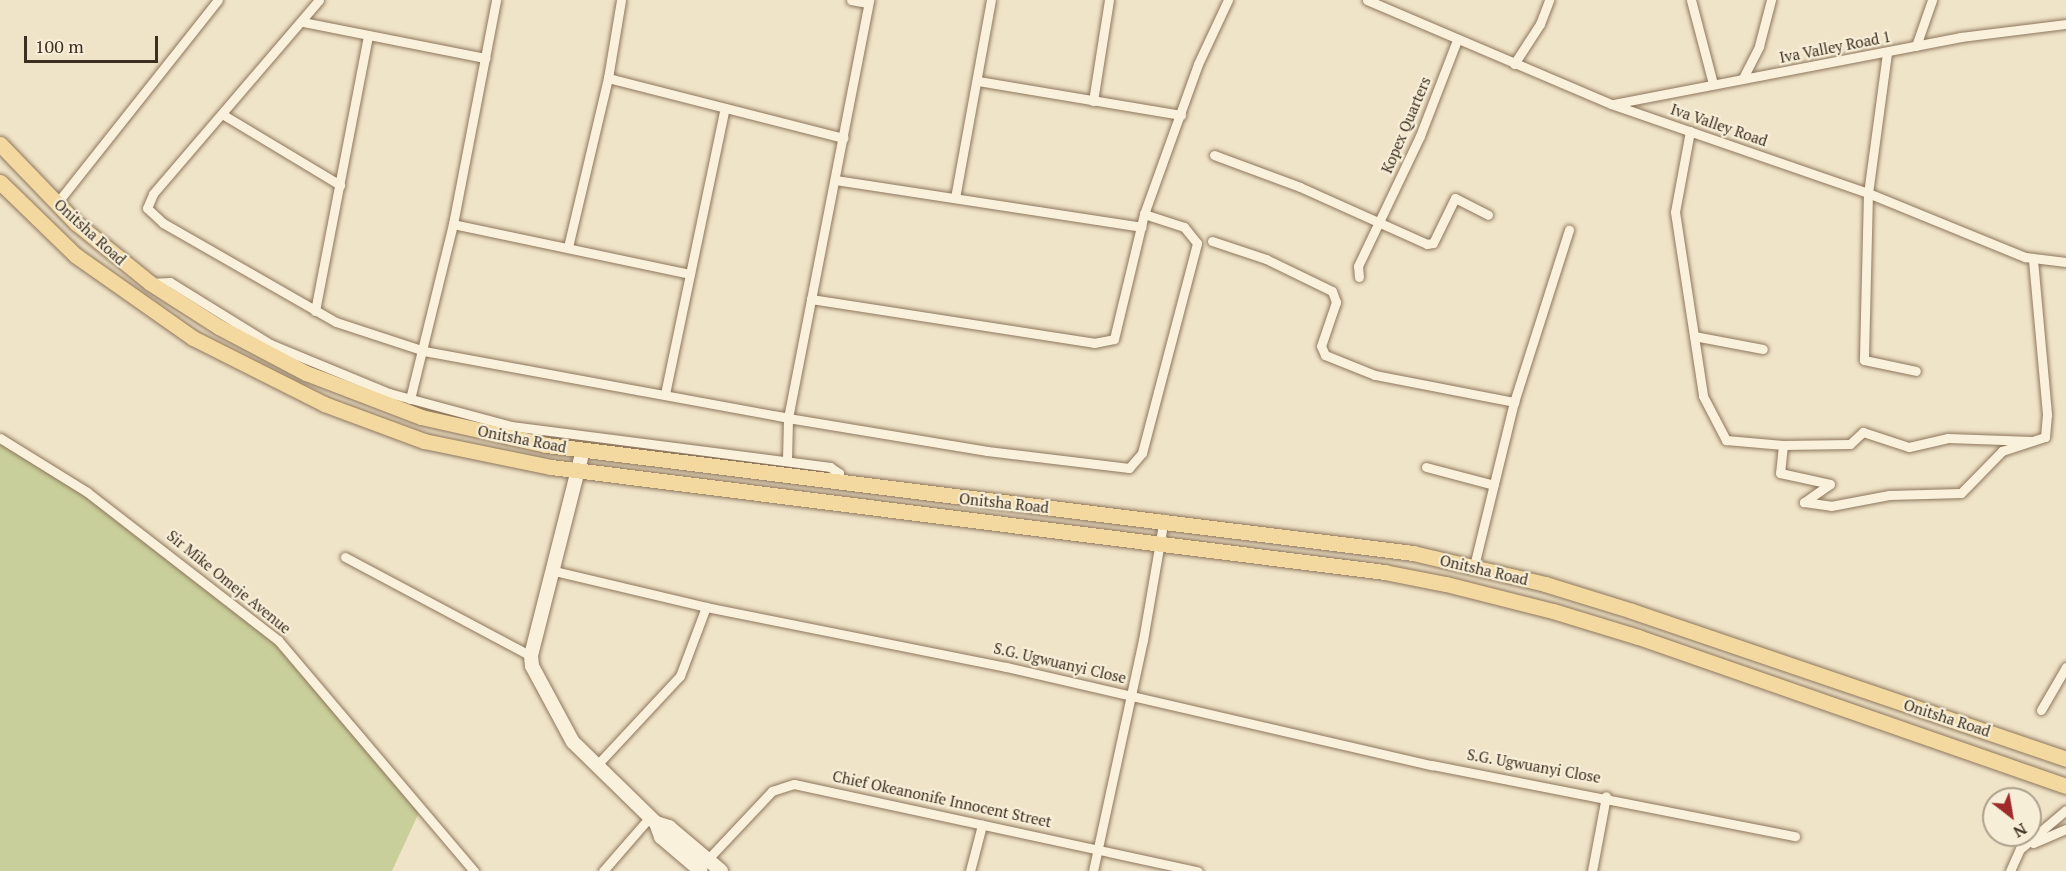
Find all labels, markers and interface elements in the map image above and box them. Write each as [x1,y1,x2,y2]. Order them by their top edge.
scale bar [27,24,160,62]
street label: Iva Valley Road 1 [1778,27,1892,67]
text: 100 m [35,34,84,58]
street label: Kopex Quarters [1378,74,1434,176]
street label: Iva Valley Road [1668,100,1770,150]
street label: Onitsha Road [51,195,129,269]
street label: Onitsha Road [476,422,568,456]
street label: Onitsha Road [958,489,1050,517]
street label: Sir Mike Omeje Avenue [163,526,295,638]
street label: Onitsha Road [1438,551,1530,589]
street label: S.G. Ugwuanyi Close [992,639,1128,687]
street label: Onitsha Road [1901,696,1993,740]
street label: S.G. Ugwuanyi Close [1465,745,1603,787]
street label: Chief Okeanonife Innocent Street [831,767,1053,831]
north arrow [1982,787,2042,847]
text: N [2009,818,2031,843]

